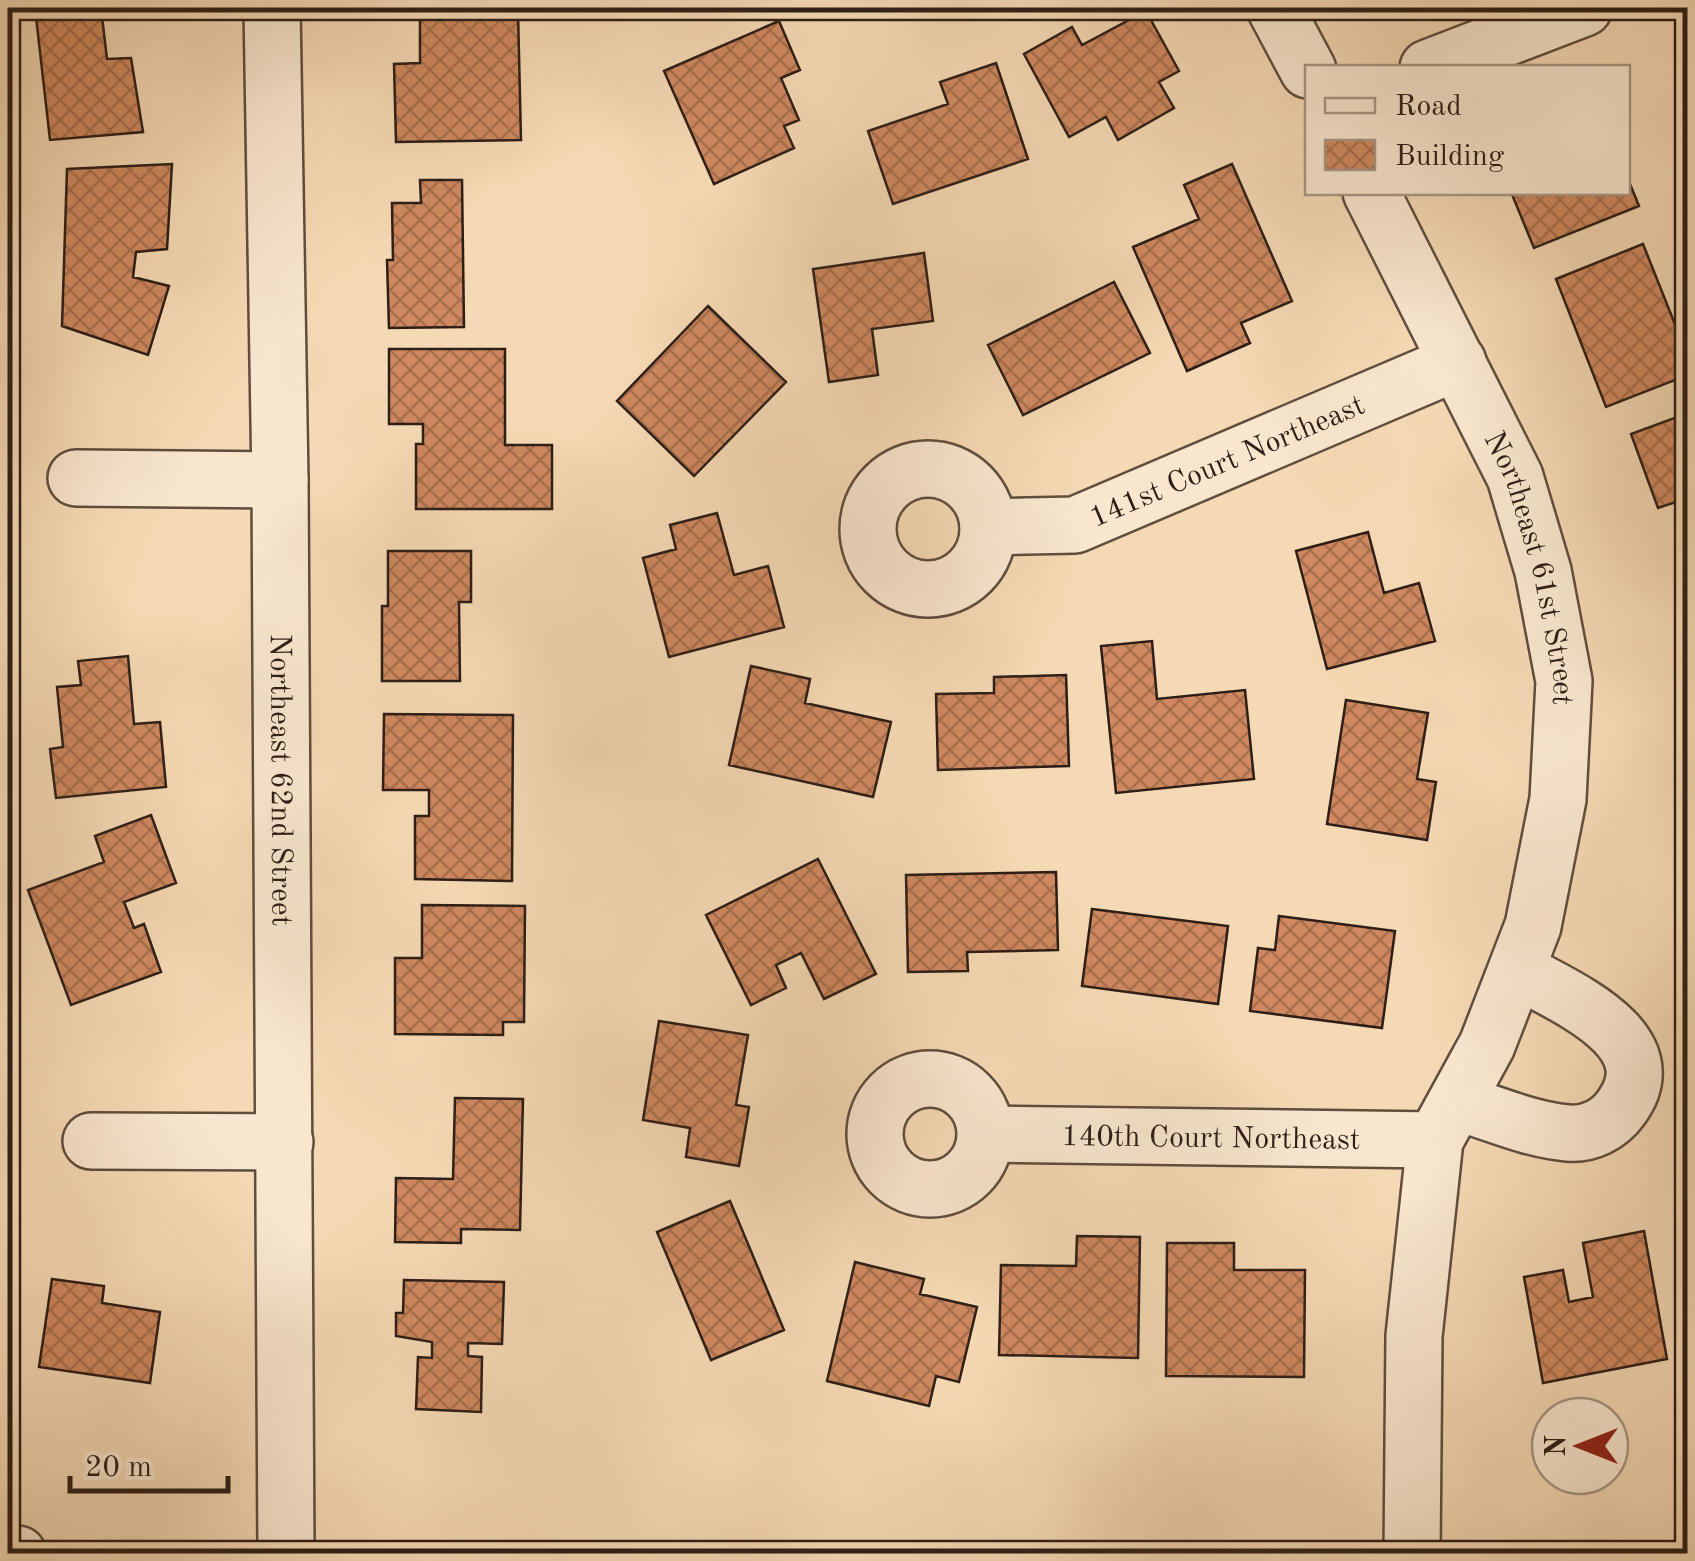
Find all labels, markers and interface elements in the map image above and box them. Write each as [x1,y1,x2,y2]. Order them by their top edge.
legend [1305,65,1630,195]
text: Road [1395,92,1462,122]
text: Building [1395,142,1504,172]
street label: 141st Court Northeast [1086,391,1370,534]
street label: Northeast 61st Street [1478,427,1577,706]
street label: Northeast 62nd Street [264,634,295,926]
street label: 140th Court Northeast [1061,1122,1361,1156]
north arrow [1530,1396,1630,1496]
scale bar [70,1431,228,1493]
text: N [1544,1435,1572,1457]
text: 20 m [85,1453,152,1483]

